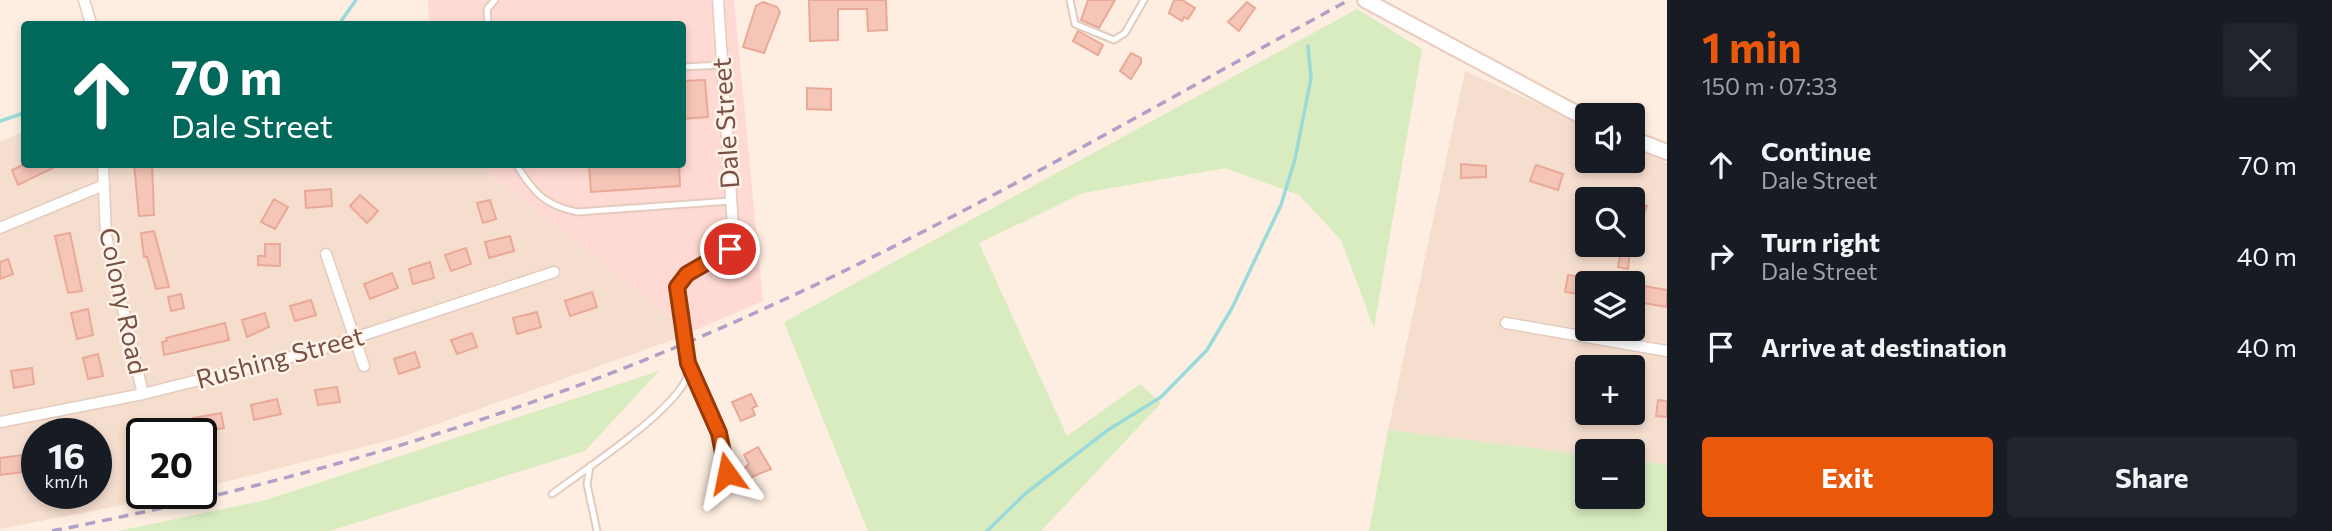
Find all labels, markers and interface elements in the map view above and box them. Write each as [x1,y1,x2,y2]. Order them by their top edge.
text: 1 min [1702,20,1802,72]
button: close [2223,23,2297,97]
text: 70 m [171,45,282,105]
icon: ahead [56,49,147,140]
street label: Dale Street [704,56,745,190]
text: 150 m · 07:33 [1702,72,1837,100]
map controls [1575,103,1645,509]
button: sound [1575,103,1645,173]
text: Dale Street [171,105,333,145]
text: Continue [1761,135,1871,166]
icon: ahead [1702,146,1740,184]
text: 70 m [2239,149,2297,180]
text: Dale Street [1761,166,1877,194]
button: search [1575,187,1645,257]
pin [700,219,760,279]
street label: Colony Road [94,224,155,377]
text: Turn right [1761,226,1880,257]
icon: arrive [711,230,749,268]
icon: right [1702,237,1740,275]
text: 40 m [2237,240,2297,271]
text: Dale Street [1761,257,1877,285]
button: layers [1575,271,1645,341]
street label: Rushing Street [192,319,367,394]
icon: arrive [1702,328,1740,366]
text: Arrive at destination [1761,331,2007,362]
text: 40 m [2237,331,2297,362]
button: + [1575,355,1645,425]
speed limit sign: 20 [126,418,217,509]
text: 16 [48,433,85,476]
position arrow [690,436,764,510]
button: Exit [1702,437,1993,517]
button: Share [2007,437,2297,517]
button: − [1575,439,1645,509]
text: km/h [45,470,88,492]

